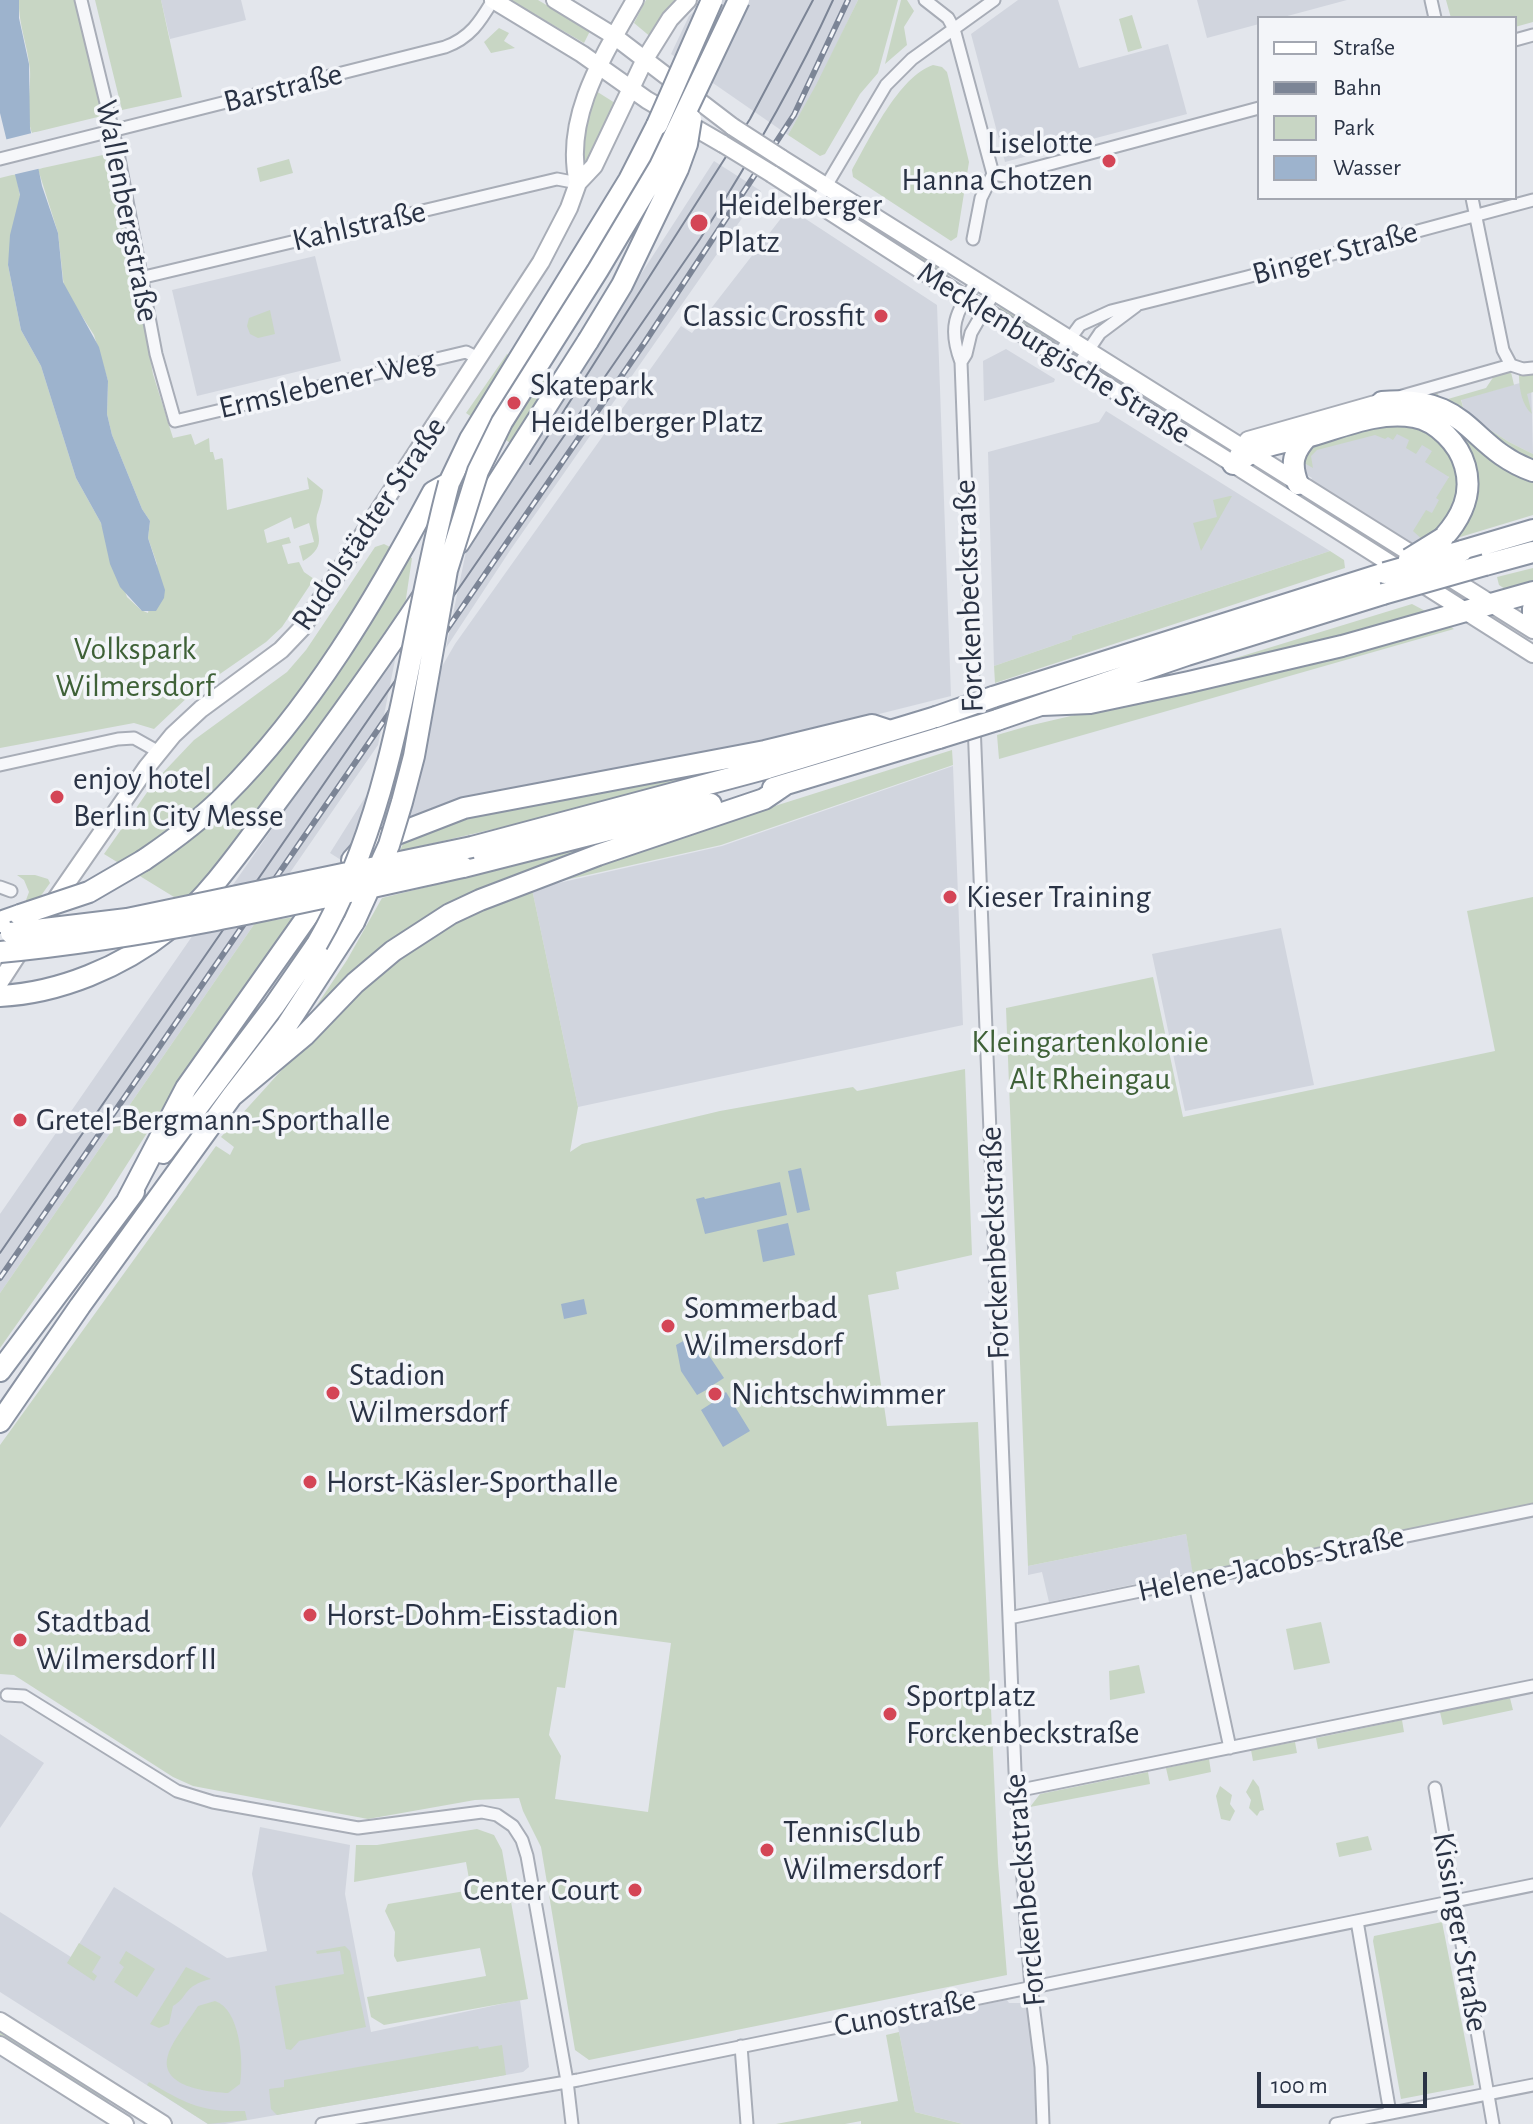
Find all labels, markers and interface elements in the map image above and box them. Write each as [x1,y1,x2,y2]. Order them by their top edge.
legend [1257,16,1517,200]
text: Straße [1333,36,1395,60]
street label: Barstraße [220,55,346,121]
text: Bahn [1333,76,1382,100]
street label: Wallenbergstraße [87,97,167,325]
text: Park [1333,116,1374,140]
place label: Liselotte Hanna Chotzen [901,124,1093,199]
marker: Liselotte Hanna Chotzen [1100,152,1118,170]
text: Wasser [1333,156,1401,180]
place label: Heidelberger Platz [717,186,882,261]
street label: Kahlstraße [289,192,429,260]
marker: Heidelberger Platz [688,212,710,234]
street label: Binger Straße [1248,212,1422,294]
street label: Mecklenburgische Straße [910,253,1198,453]
place label: Classic Crossfit [683,297,865,335]
marker: Classic Crossfit [872,307,890,325]
street label: Ermslebener Weg [215,340,439,428]
place label: Skatepark Heidelberger Platz [530,366,763,441]
marker: Skatepark Heidelberger Platz [505,394,523,412]
street label: Rudolstädter Straße [283,410,455,638]
street label: Forckenbeckstraße [946,479,992,713]
park label: Volkspark Wilmersdorf [56,630,214,705]
place label: enjoy hotel Berlin City Messe [73,760,284,835]
marker: enjoy hotel Berlin City Messe [48,788,66,806]
place label: Kieser Training [966,878,1151,916]
marker: Kieser Training [941,888,959,906]
park label: Kleingartenkolonie Alt Rheingau [971,1023,1209,1098]
place label: Gretel-Bergmann-Sporthalle [36,1101,390,1139]
marker: Gretel-Bergmann-Sporthalle [11,1111,29,1129]
street label: Forckenbeckstraße [972,1126,1018,1360]
place label: Sommerbad Wilmersdorf [684,1289,843,1364]
marker: Sommerbad Wilmersdorf [659,1317,677,1335]
place label: Stadion Wilmersdorf [349,1356,508,1431]
place label: Nichtschwimmer [731,1375,945,1413]
marker: Stadion Wilmersdorf [324,1384,342,1402]
marker: Nichtschwimmer [706,1385,724,1403]
place label: Horst-Käsler-Sporthalle [326,1463,618,1501]
marker: Horst-Käsler-Sporthalle [301,1473,319,1491]
street label: Helene-Jacobs-Straße [1134,1517,1408,1611]
place label: Horst-Dohm-Eisstadion [326,1596,619,1634]
place label: Stadtbad Wilmersdorf II [36,1603,217,1678]
marker: Horst-Dohm-Eisstadion [301,1606,319,1624]
marker: Stadtbad Wilmersdorf II [11,1631,29,1649]
place label: Sportplatz Forckenbeckstraße [906,1677,1140,1752]
marker: Sportplatz Forckenbeckstraße [881,1705,899,1723]
street label: Forckenbeckstraße [996,1772,1054,2008]
place label: TennisClub Wilmersdorf [783,1813,942,1888]
street label: Kissinger Straße [1424,1829,1496,2035]
marker: TennisClub Wilmersdorf [758,1841,776,1859]
place label: Center Court [463,1871,619,1909]
marker: Center Court [626,1881,644,1899]
street label: Cunostraße [831,1980,979,2046]
scale bar [1261,2056,1431,2106]
text: 100 m [1271,2074,1328,2098]

